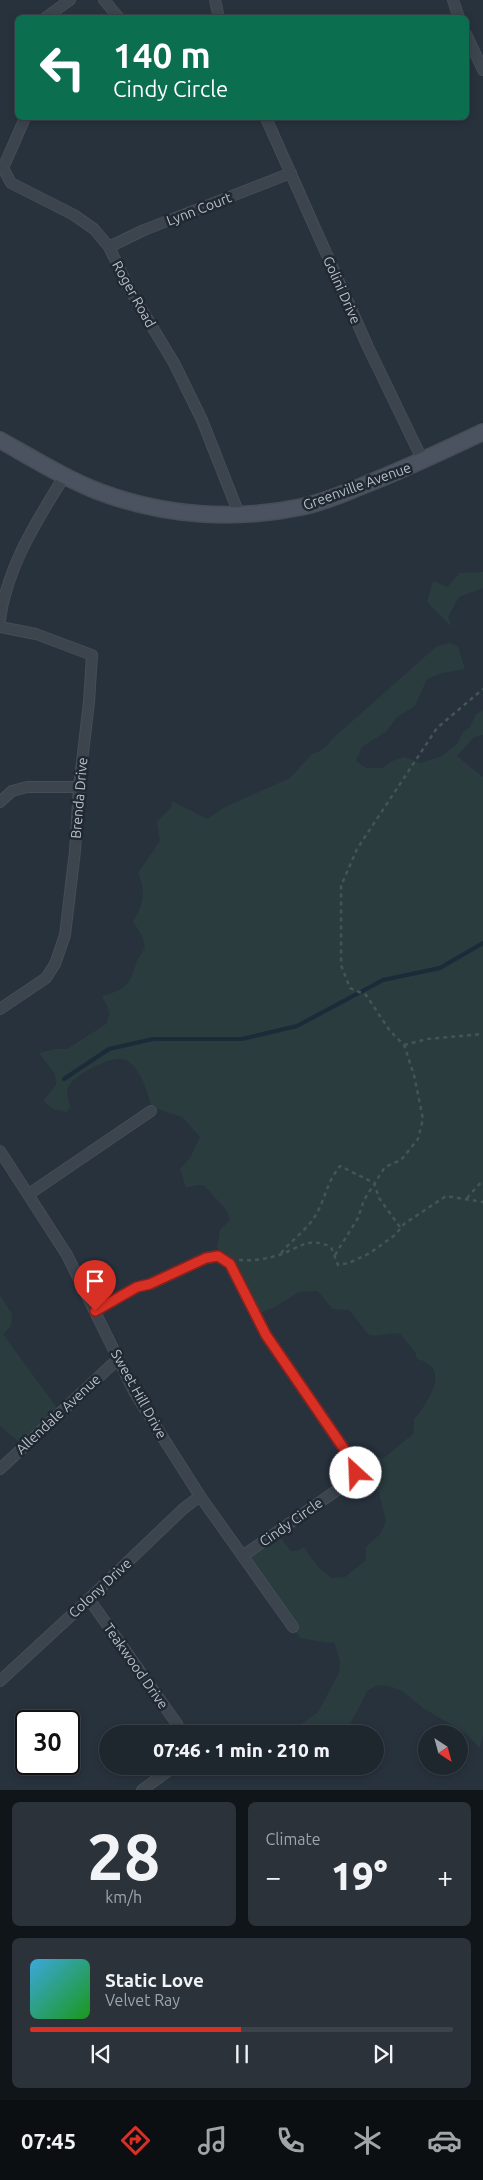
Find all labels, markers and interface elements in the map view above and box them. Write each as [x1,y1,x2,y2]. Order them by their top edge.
icon: left [30,35,95,100]
text: 140 m [113,35,211,75]
text: Cindy Circle [113,76,228,101]
street label: Lynn Court [164,189,234,229]
street label: Golini Drive [320,254,364,326]
street label: Roger Road [109,258,159,330]
street label: Greenville Avenue [301,459,413,513]
street label: Brenda Drive [67,757,91,839]
pin [74,1260,116,1311]
icon: arrive [81,1267,109,1295]
street label: Sweet Hill Drive [108,1347,170,1441]
street label: Allendale Avenue [13,1371,103,1457]
position arrow [329,1446,381,1498]
street label: Cindy Circle [256,1494,326,1550]
street label: Colony Drive [65,1555,135,1621]
street label: Teakwood Drive [101,1620,171,1712]
speed limit sign: 30 [15,1710,80,1775]
north arrow [418,1725,468,1775]
map controls [418,1725,468,1775]
text: 07:46 · 1 min · 210 m [153,1739,330,1761]
text: 28 [87,1819,160,1892]
text: Climate [266,1830,321,1848]
text: 19° [331,1855,388,1897]
text: − [266,1861,281,1892]
text: + [437,1861,453,1892]
text: km/h [105,1888,142,1906]
text: Static Love [105,1969,204,1991]
text: Velvet Ray [105,1991,180,2009]
icon: previous [87,2040,115,2068]
icon: pause [228,2040,256,2068]
icon: next [369,2040,397,2068]
icon: directions [118,2123,153,2158]
icon: music [195,2123,230,2158]
icon: phone [273,2123,308,2158]
icon: climate [350,2123,385,2158]
icon: car [427,2123,462,2158]
text: 07:45 [21,2128,76,2153]

